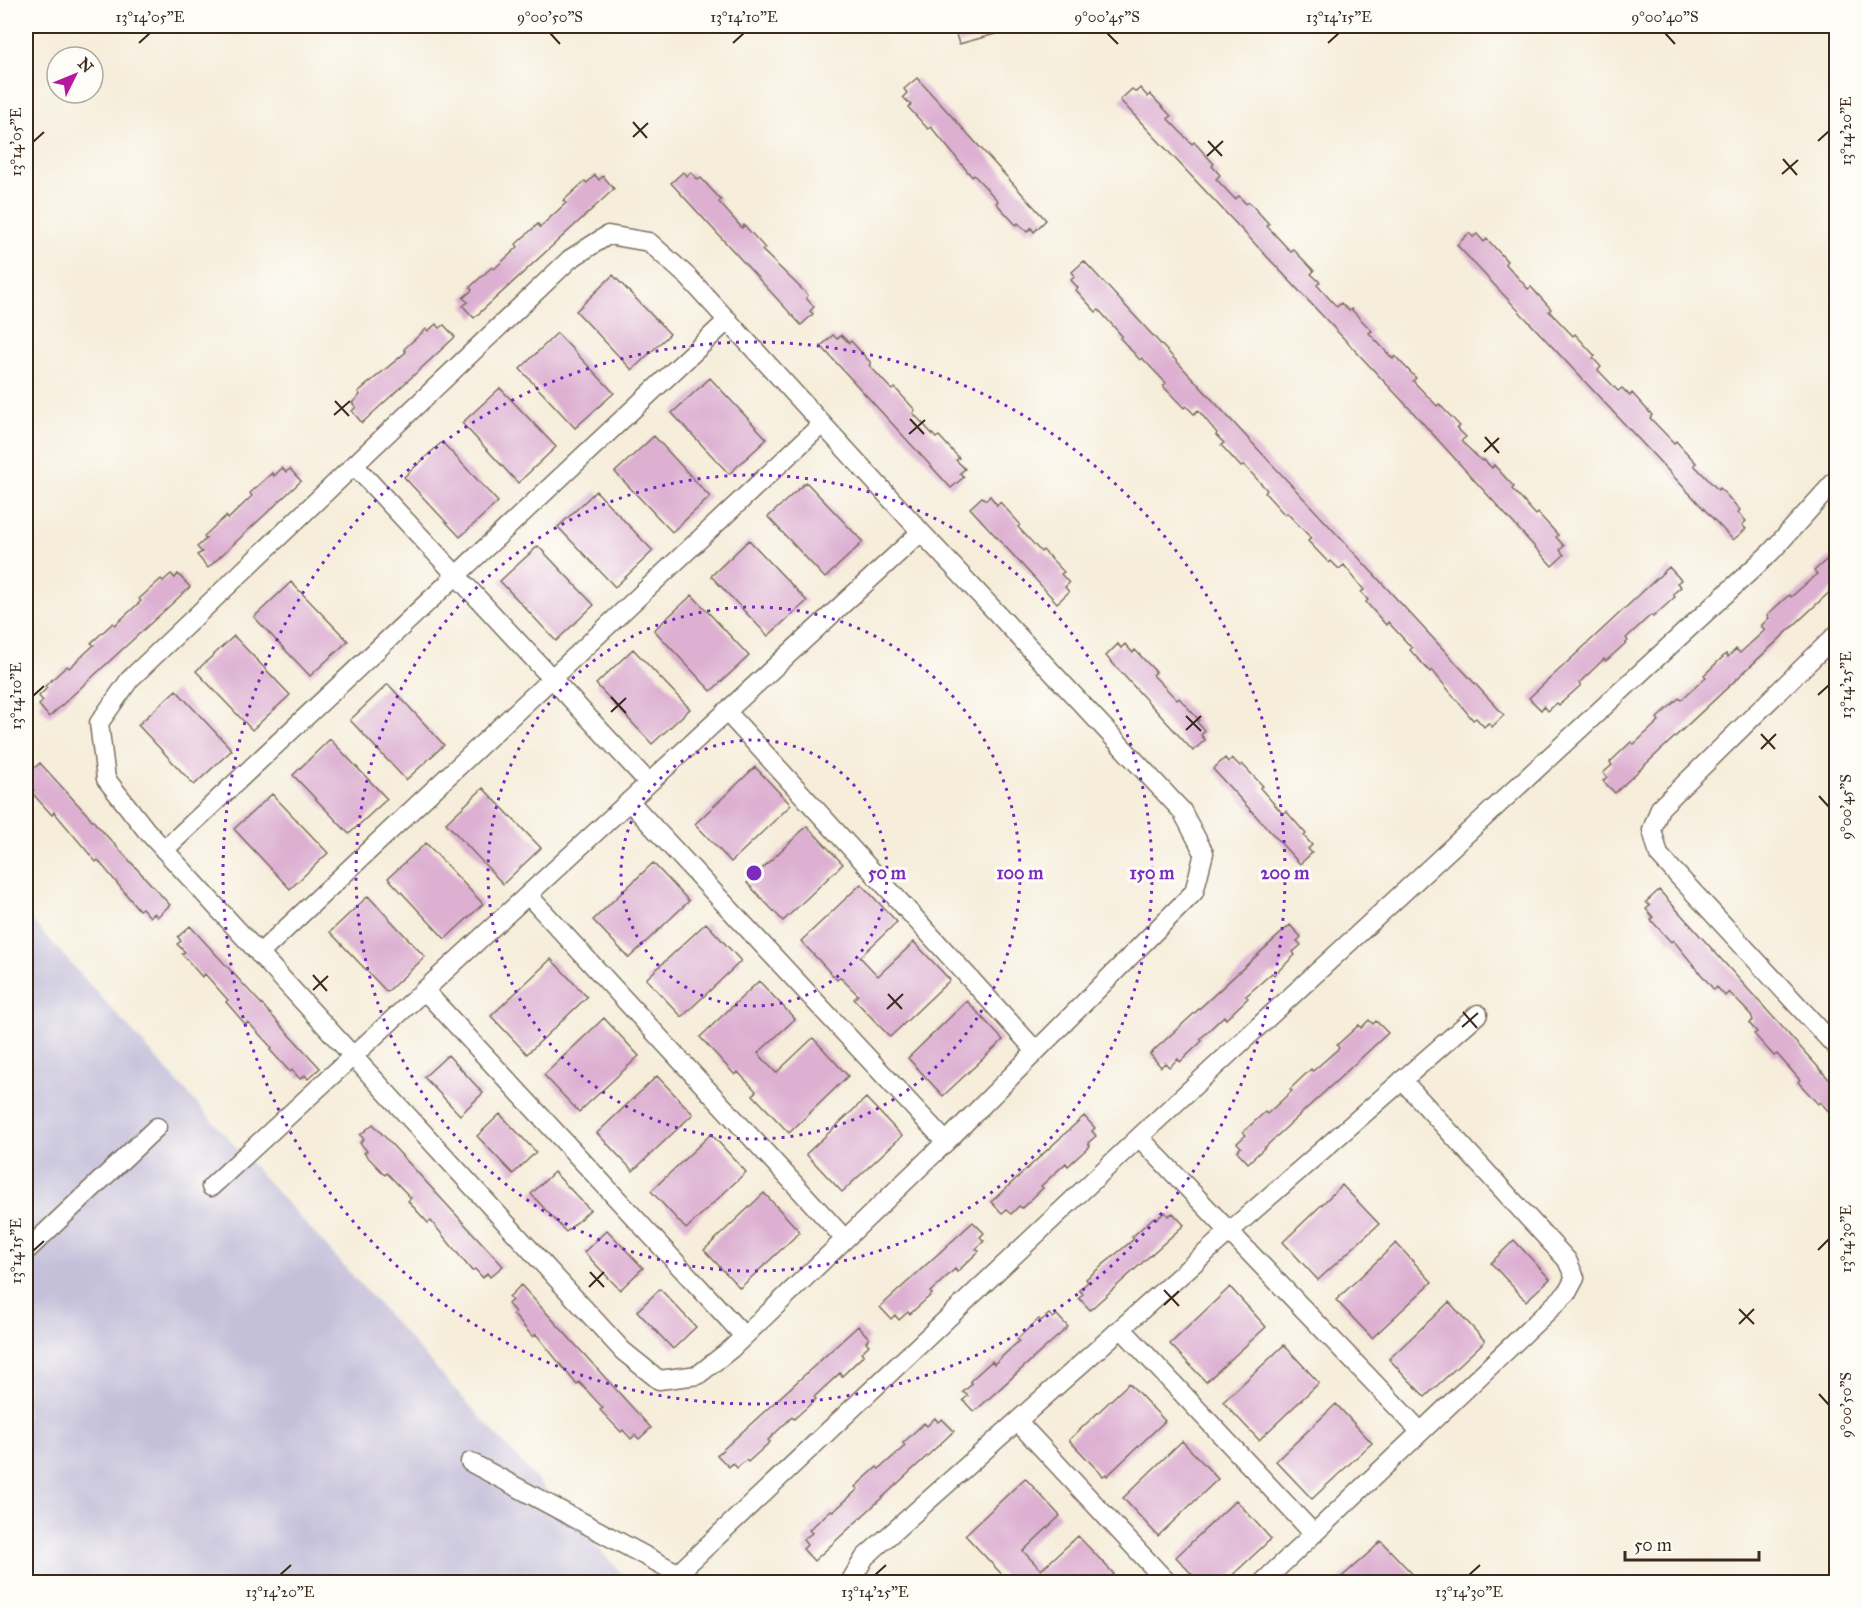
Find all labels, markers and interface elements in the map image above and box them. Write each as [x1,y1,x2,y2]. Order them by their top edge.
text: 13°14'05"E [116,8,185,26]
text: 9°00'50"S [517,8,583,26]
text: 13°14'10"E [710,8,778,26]
text: 9°00'45"S [1074,8,1140,26]
text: 13°14'15"E [1306,8,1372,26]
text: 9°00'40"S [1631,8,1699,26]
north arrow [45,45,105,105]
text: N [74,54,97,77]
text: 13°14'20"E [1837,96,1855,166]
text: 13°14'05"E [7,107,25,176]
text: 13°14'25"E [1837,651,1855,719]
text: 13°14'10"E [7,662,25,730]
text: 9°00'45"S [1837,774,1855,840]
text: 50 m [868,862,907,884]
text: 100 m [997,862,1044,884]
text: 150 m [1130,862,1175,884]
text: 200 m [1261,862,1310,884]
centre of rings [744,863,764,883]
text: 13°14'30"E [1837,1205,1855,1273]
text: 13°14'15"E [7,1218,25,1284]
text: 9°00'50"S [1837,1372,1855,1438]
scale bar [1625,1524,1758,1562]
text: 50 m [1634,1534,1672,1556]
text: 13°14'20"E [245,1583,315,1601]
text: 13°14'25"E [841,1583,909,1601]
text: 13°14'30"E [1435,1583,1503,1601]

